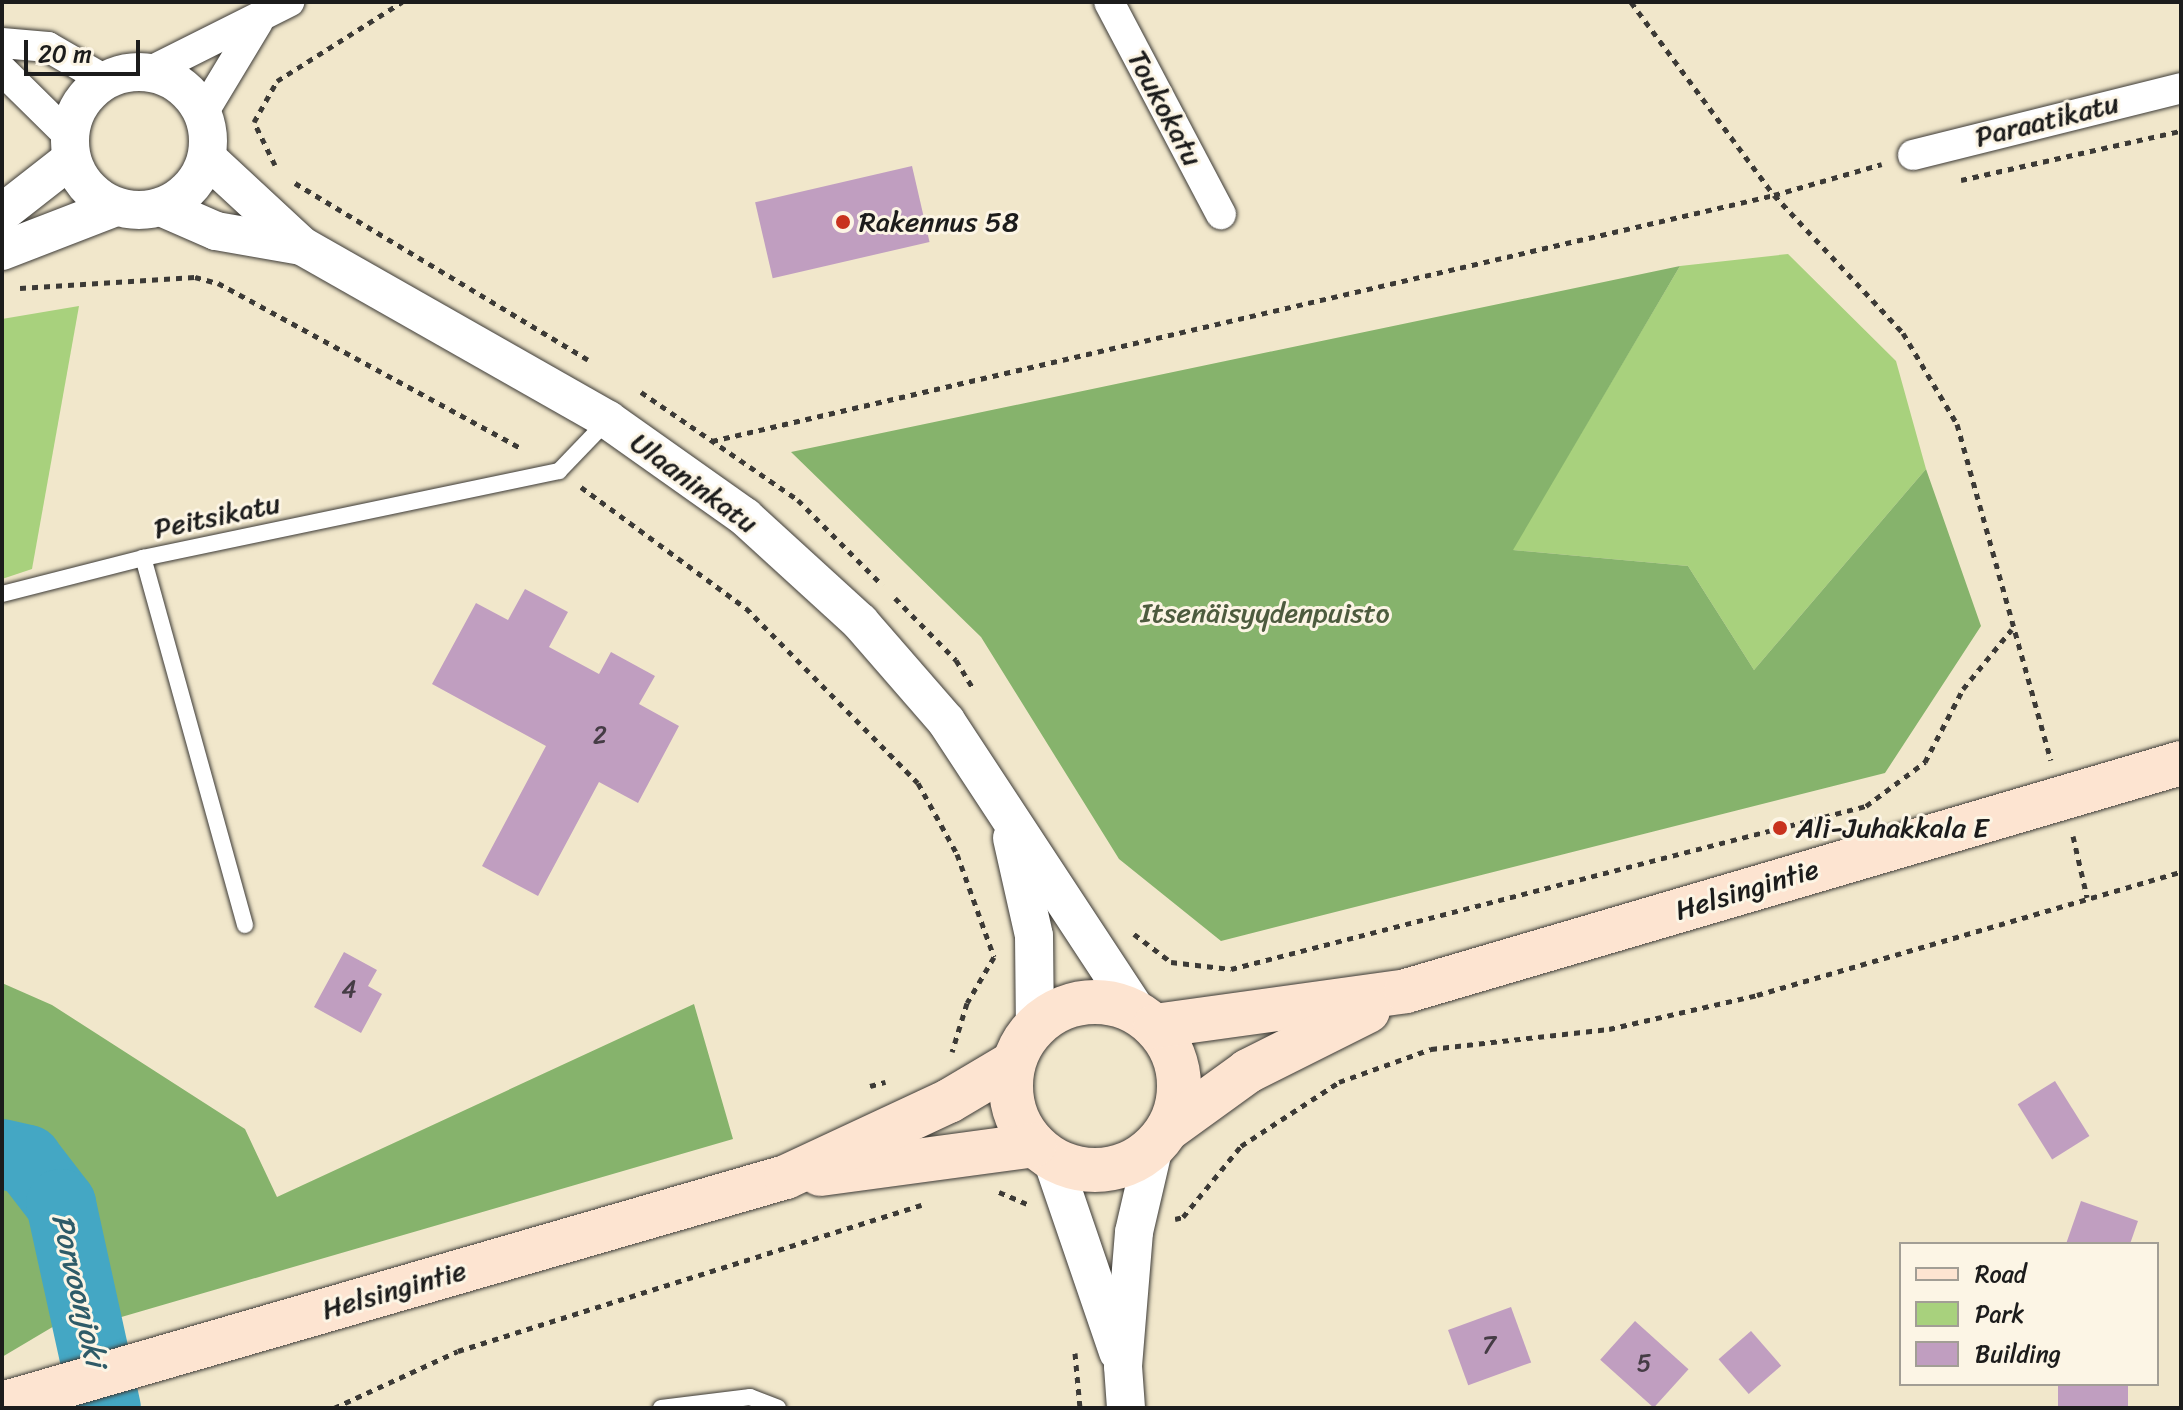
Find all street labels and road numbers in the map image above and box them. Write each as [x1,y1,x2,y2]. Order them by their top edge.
street label: Toukokatu [1121,44,1209,172]
street label: Paraatikatu [1972,86,2122,154]
street label: Ulaaninkatu [624,426,764,540]
street label: Peitsikatu [151,486,283,546]
street label: Helsingintie [1671,852,1823,928]
street label: Helsingintie [318,1253,470,1327]

